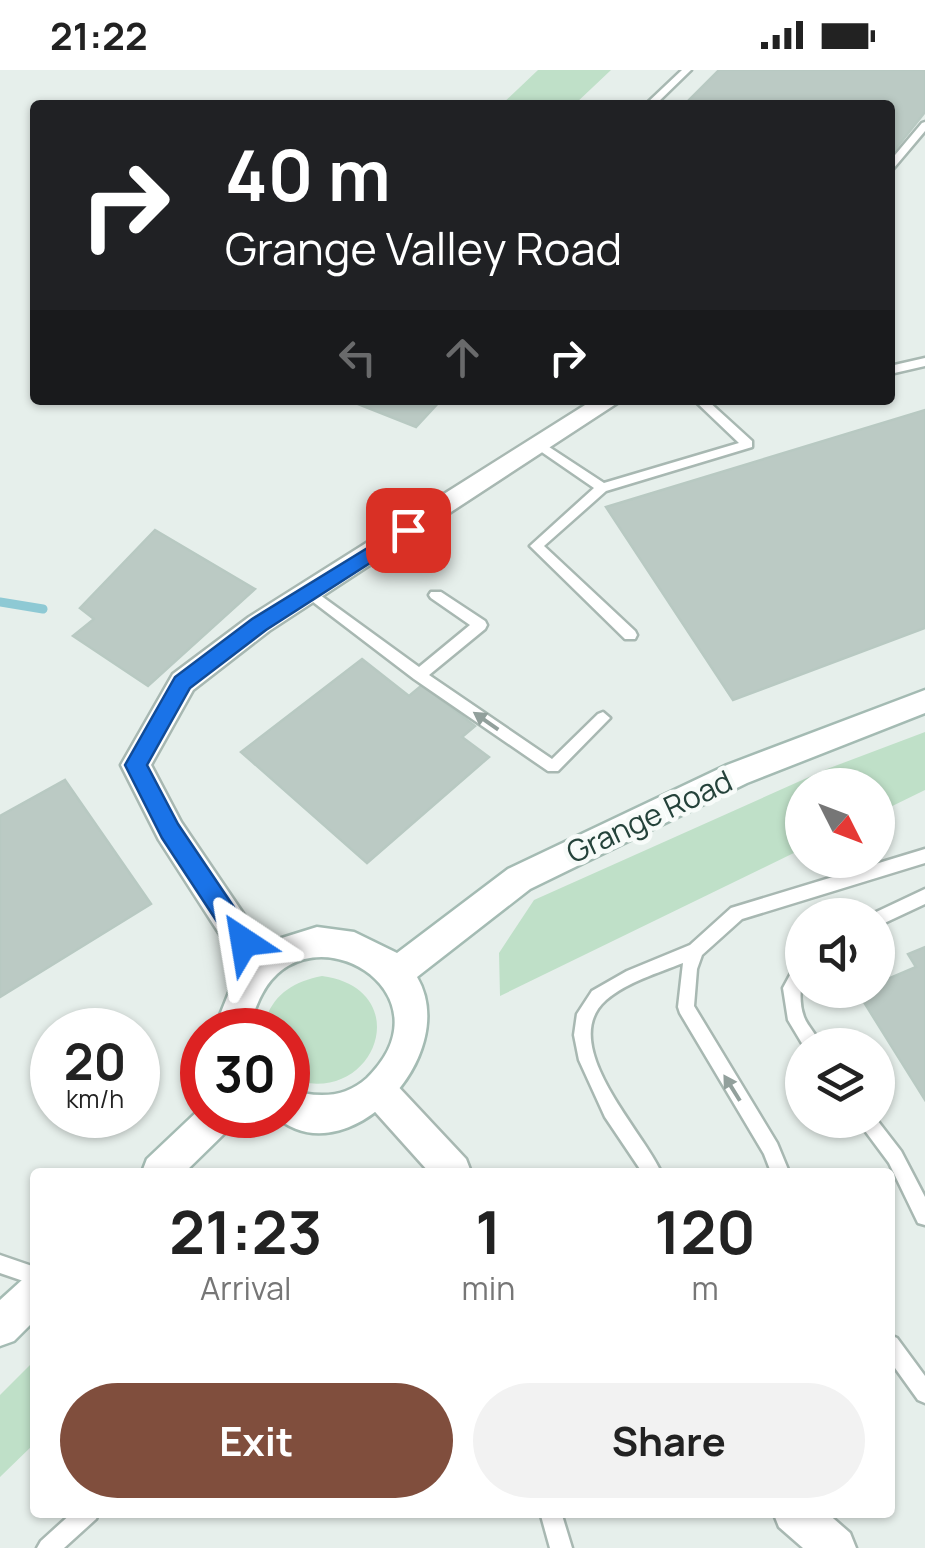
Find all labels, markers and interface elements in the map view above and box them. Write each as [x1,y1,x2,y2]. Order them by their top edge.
text: 21:22 [50,9,148,61]
text: 40 m [225,126,391,222]
icon: right [60,140,190,270]
text: Grange Valley Road [225,217,622,279]
icon: left [330,330,385,385]
icon: ahead [435,330,490,385]
icon: right [540,330,595,385]
pin [366,488,451,573]
icon: arrive [381,503,436,558]
one-way arrow [472,712,499,731]
street label: Grange Road [560,760,738,872]
north arrow [785,768,895,878]
map controls [785,768,895,1138]
position arrow [192,890,296,994]
button: sound [785,898,895,1008]
speed limit sign: 30 [180,1008,310,1138]
text: 20 [64,1027,126,1095]
button: layers [785,1028,895,1138]
one-way arrow [724,1074,741,1102]
text: km/h [66,1081,124,1116]
text: 21:23 [169,1190,322,1272]
text: 1 [475,1190,501,1272]
text: 120 [654,1190,756,1272]
text: Arrival [200,1266,291,1310]
text: min [462,1266,515,1310]
text: m [692,1266,719,1310]
button: Exit [60,1383,453,1498]
button: Share [473,1383,865,1498]

